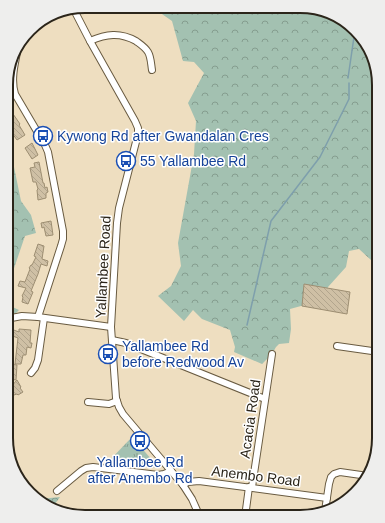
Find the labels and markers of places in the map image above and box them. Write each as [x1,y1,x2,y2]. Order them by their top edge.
bus stop icon: Kywong Rd after Gwandalan Cres [32,125,54,147]
place label: Kywong Rd after Gwandalan Cres [57,128,269,144]
bus stop icon: 55 Yallambee Rd [115,150,137,172]
place label: 55 Yallambee Rd [140,153,246,169]
place label: Yallambee Rd before Redwood Av [122,338,244,370]
bus stop icon: Yallambee Rd before Redwood Av [97,343,119,365]
bus stop icon: Yallambee Rd after Anembo Rd [129,430,151,452]
place label: Yallambee Rd after Anembo Rd [87,454,193,486]

